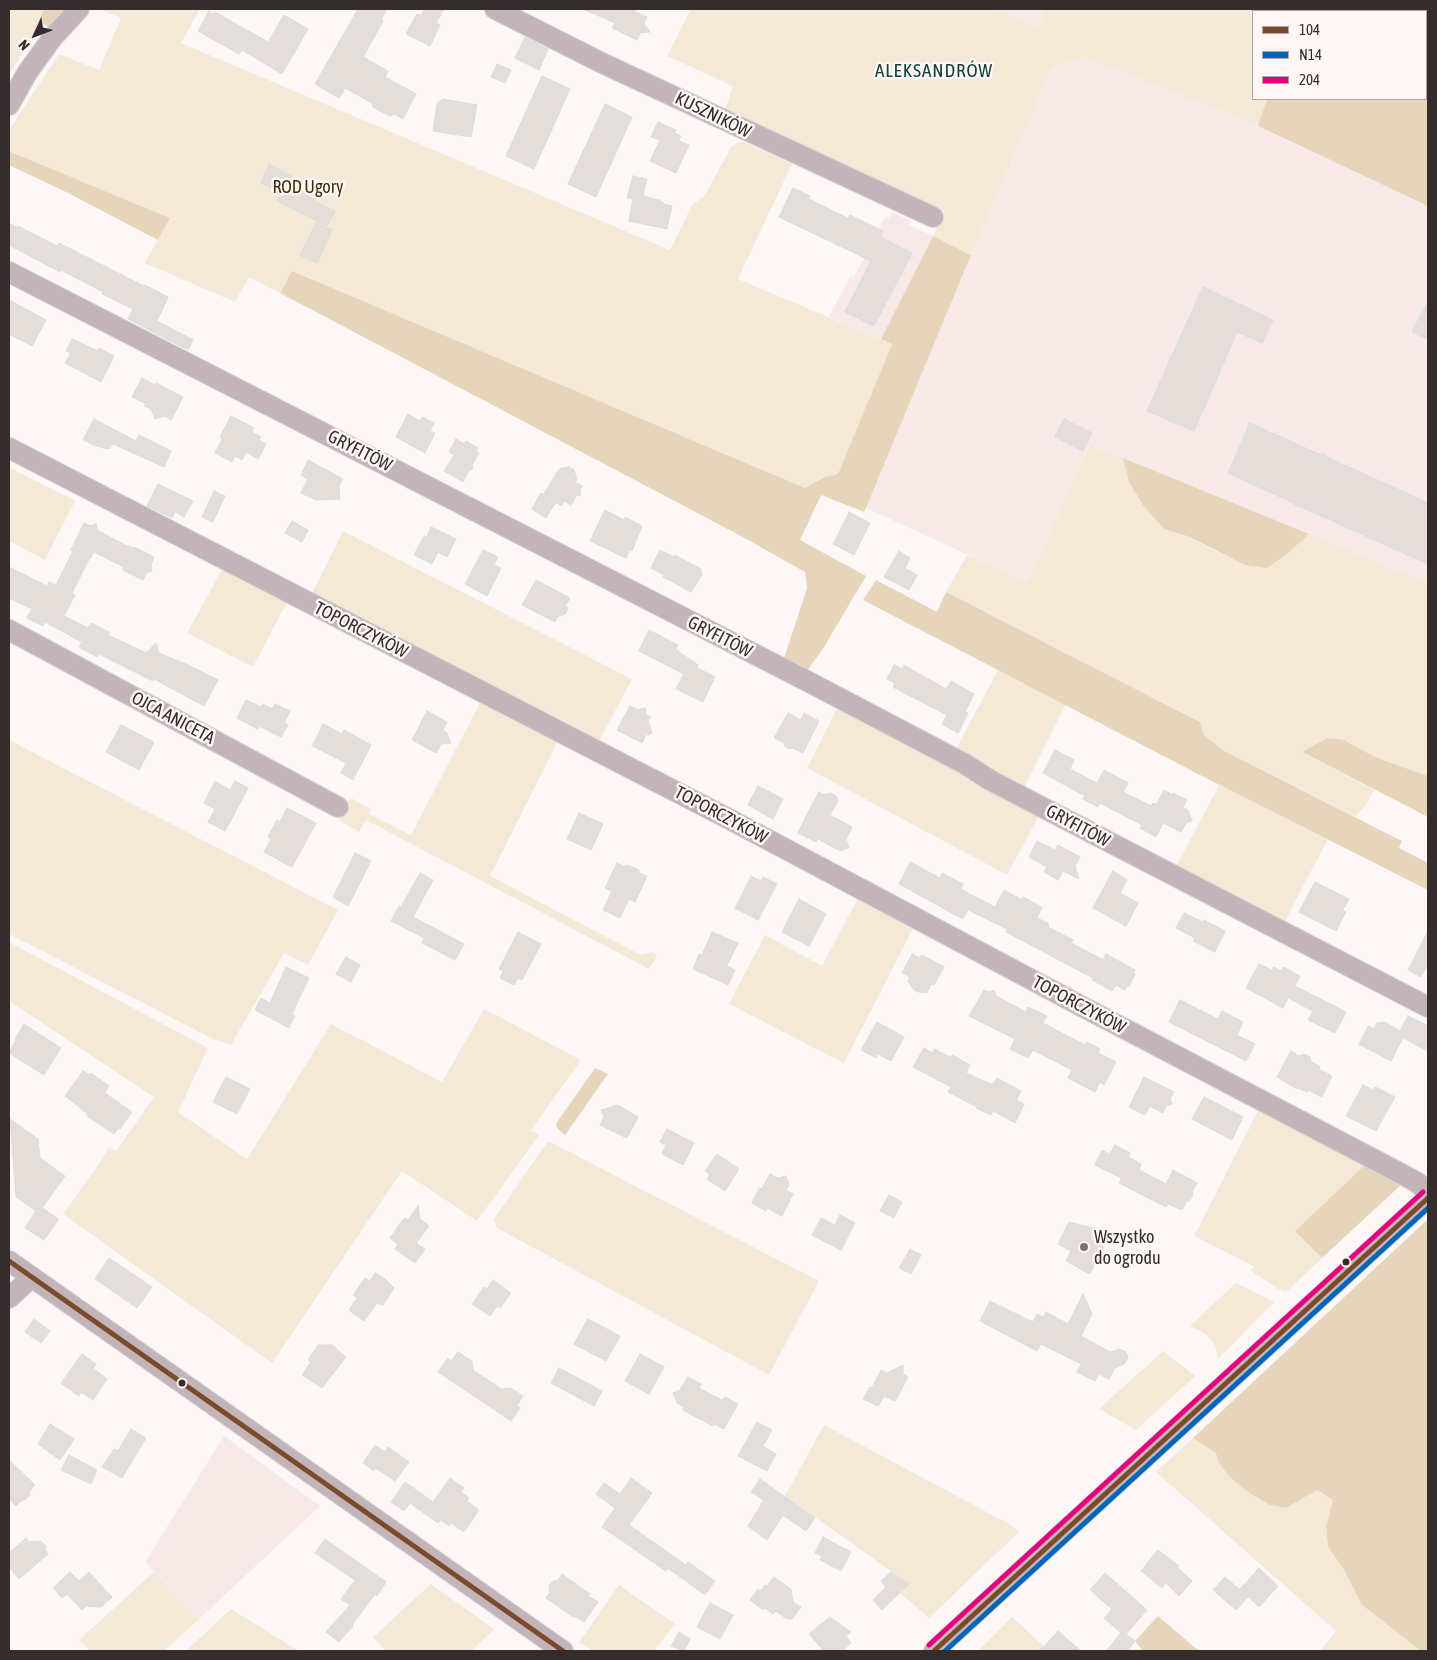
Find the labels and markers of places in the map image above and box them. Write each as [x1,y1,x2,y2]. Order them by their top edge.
place label: Wszystko do ogrodu [1094,1226,1161,1268]
marker: Wszystko do ogrodu [1078,1241,1090,1253]
unlabelled marker [1341,1257,1351,1267]
unlabelled marker [177,1378,187,1388]

